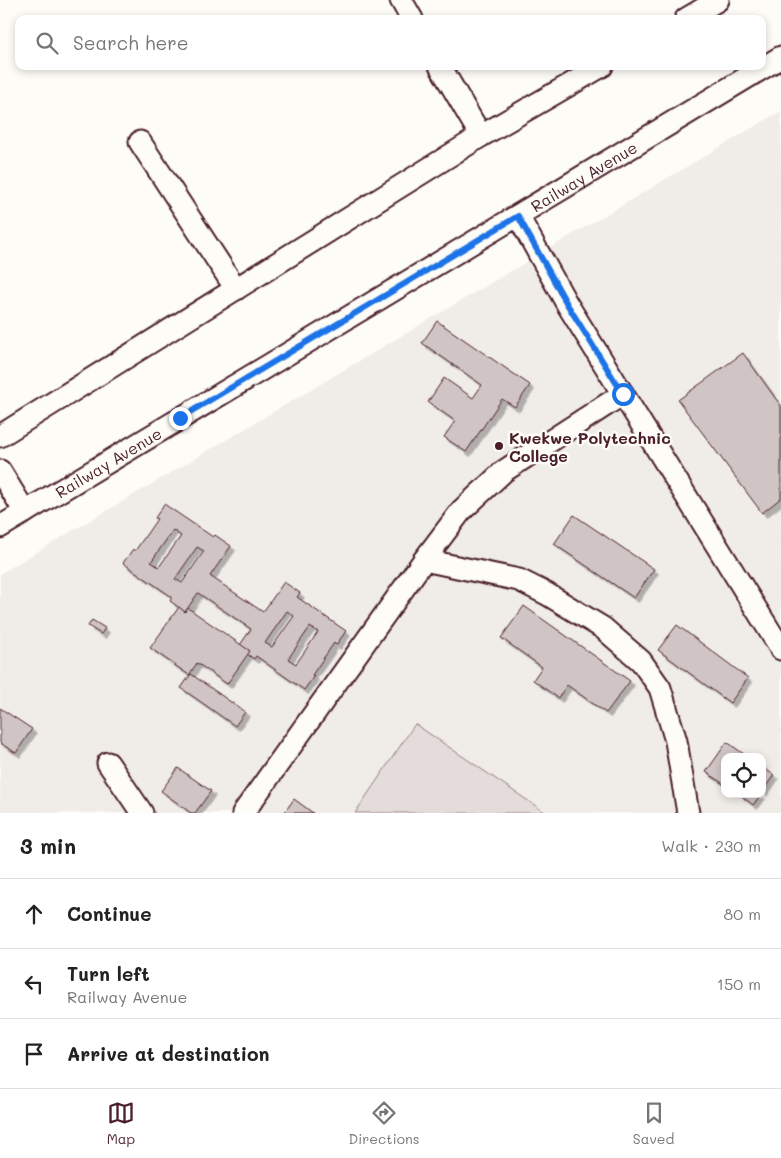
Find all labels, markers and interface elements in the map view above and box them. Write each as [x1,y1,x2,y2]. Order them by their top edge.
search box [15,15,766,70]
icon: search [33,29,61,57]
text: Search here [73,30,189,55]
street label: Railway Avenue [526,136,641,216]
route start [612,383,635,406]
route end [169,407,192,430]
street label: Railway Avenue [51,422,165,502]
place label: Kwekwe Polytechnic College [509,427,671,466]
marker: Kwekwe Polytechnic College [493,440,505,452]
map controls [721,753,766,798]
button: locate [721,753,766,798]
text: 3 min [20,832,76,859]
text: Walk · 230 m [661,835,761,856]
icon: ahead [20,900,48,928]
text: Continue [67,901,152,926]
text: 80 m [724,903,761,924]
text: Turn left [67,961,150,986]
icon: left [20,970,48,998]
text: 150 m [717,973,761,994]
text: Railway Avenue [67,986,187,1007]
icon: arrive [20,1040,48,1068]
text: Arrive at destination [67,1041,270,1066]
tab: Map [107,1099,135,1148]
tab: Directions [348,1099,420,1148]
tab: Saved [633,1099,674,1148]

